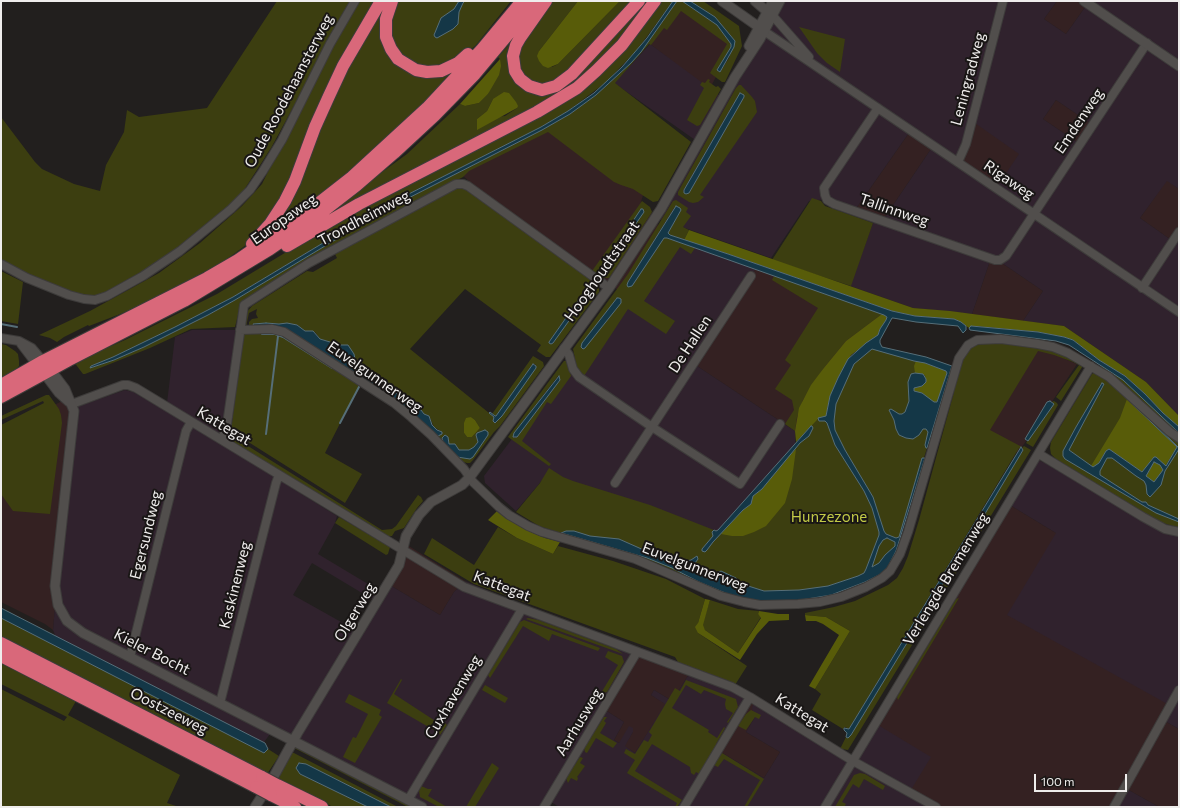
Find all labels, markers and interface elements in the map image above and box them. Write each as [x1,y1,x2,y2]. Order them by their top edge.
street label: Oude Roodehaansterweg [241,11,337,171]
street label: Leningradweg [947,30,989,128]
street label: Emdenweg [1051,85,1107,157]
street label: Rigaweg [980,156,1038,204]
street label: Trondheimweg [315,186,413,250]
street label: Europaweg [248,190,320,248]
street label: Tallinnweg [857,190,931,230]
street label: Hooghoudtstraat [561,217,643,325]
street label: De Hallen [665,312,715,376]
street label: Euvelgunnerweg [324,338,426,416]
street label: Kattegat [194,403,254,449]
street label: Egersundweg [126,489,166,581]
park label: Hunzezone [791,508,867,526]
street label: Verlengde Bremenweg [899,509,993,649]
street label: Kaskinenweg [215,539,255,631]
street label: Euvelgunnerweg [640,539,750,595]
street label: Kattegat [471,567,533,605]
street label: Olgerweg [330,579,380,645]
street label: Kieler Bocht [111,625,193,679]
street label: Cuxhavenweg [421,652,485,742]
street label: Oostzeeweg [127,684,211,738]
street label: Aarhusweg [552,685,606,759]
street label: Kattegat [772,689,832,737]
scale bar [1036,766,1129,792]
text: 100 m [1041,774,1075,788]

